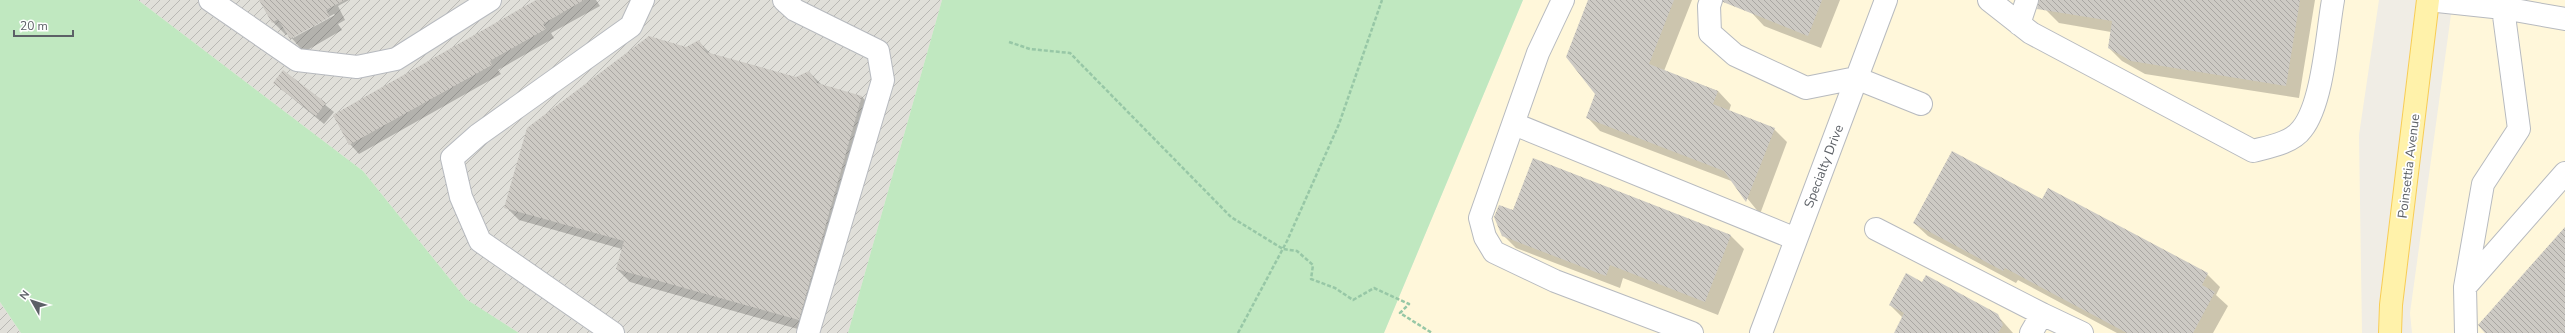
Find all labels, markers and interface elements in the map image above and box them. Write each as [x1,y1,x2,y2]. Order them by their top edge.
scale bar [14,12,73,38]
text: 20 m [20,18,48,34]
street label: Poinsettia Avenue [2394,113,2424,219]
street label: Specialty Drive [1800,122,1848,210]
north arrow [12,281,52,321]
text: N [16,287,33,303]

